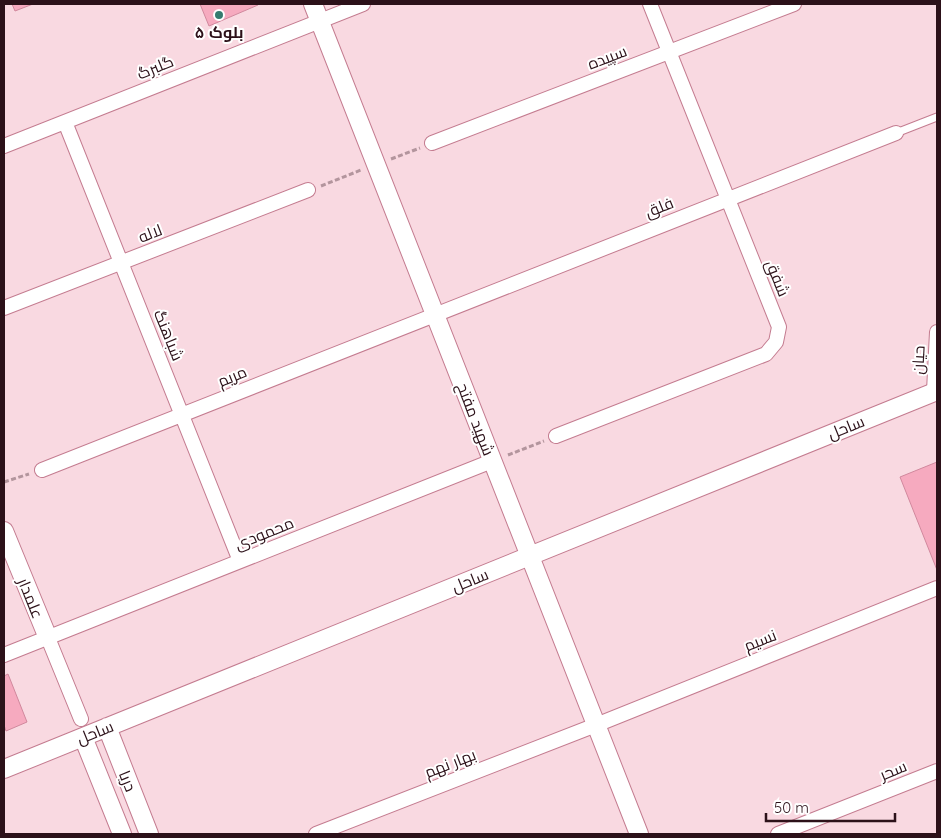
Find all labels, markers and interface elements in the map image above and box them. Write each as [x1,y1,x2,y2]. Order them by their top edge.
marker: بلوک ۵ [213,9,225,21]
place label: بلوک ۵ [195,22,243,42]
street label: سپیده [584,40,630,75]
street label: گلبرگ [134,51,176,83]
street label: فلق [642,192,677,223]
street label: لاله [135,219,165,247]
street label: شفق [761,257,794,300]
street label: شباهنگ [150,307,188,363]
street label: حیان [907,345,930,375]
street label: مریم [214,361,250,393]
street label: شهید مفتح [451,380,499,459]
street label: ساحل [825,411,868,444]
street label: محمودی [231,512,297,555]
street label: ساحل [449,564,492,597]
street label: علمدار [13,574,48,621]
street label: نسیم [741,624,780,657]
street label: ساحل [74,716,117,749]
street label: بهار نهم [421,744,479,784]
street label: سحر [875,756,910,785]
street label: دریا [115,768,141,794]
scale bar [766,790,895,822]
text: 50 m [774,798,809,817]

